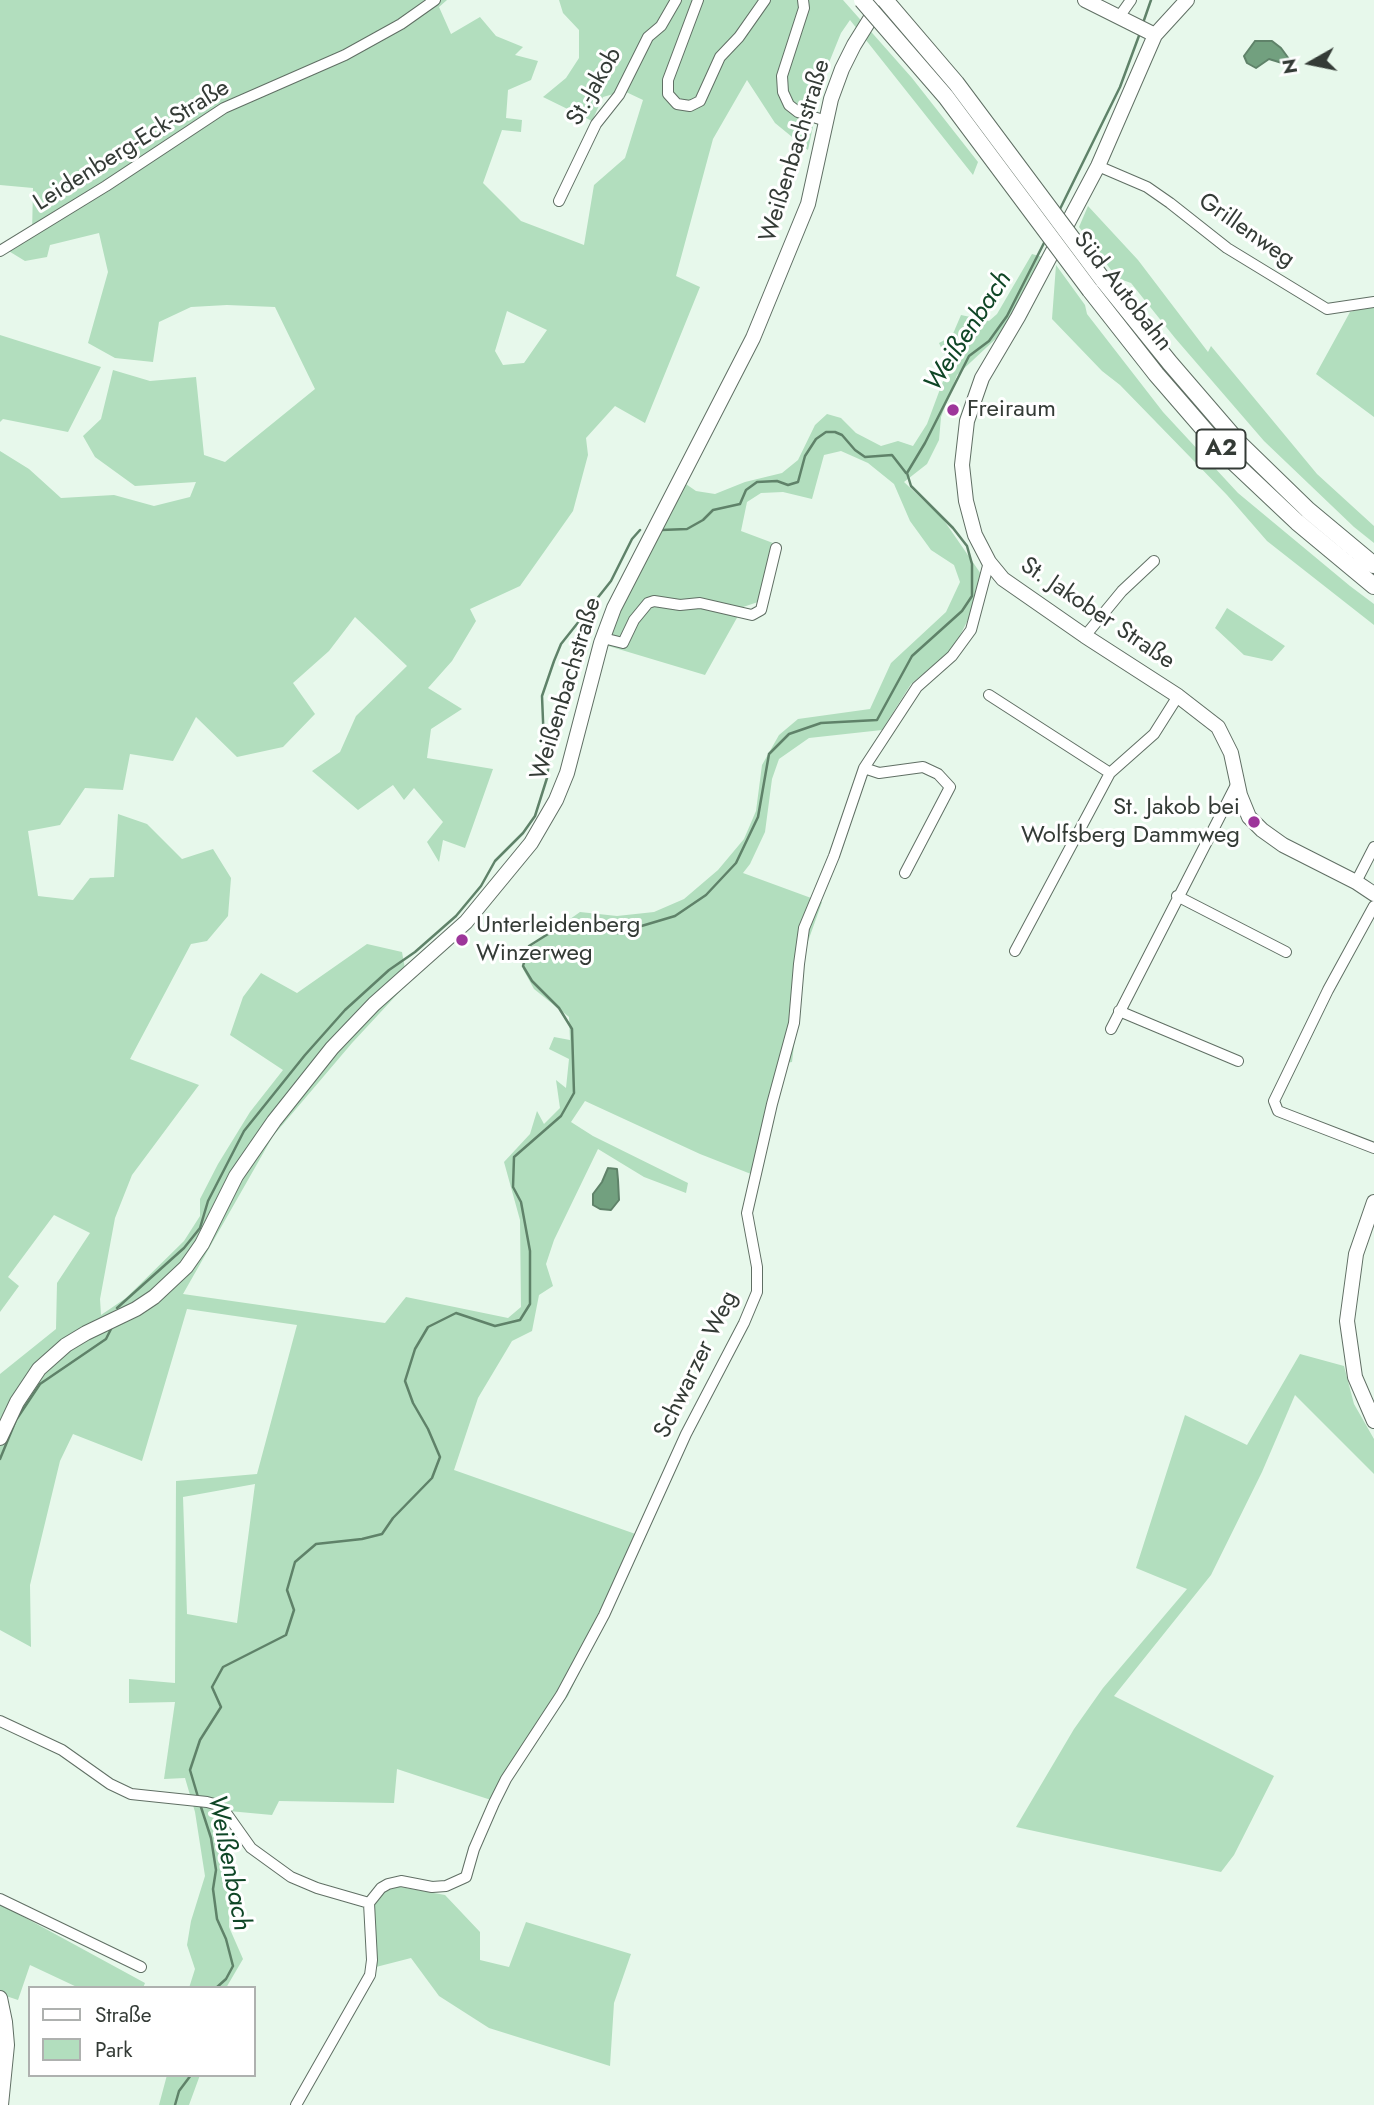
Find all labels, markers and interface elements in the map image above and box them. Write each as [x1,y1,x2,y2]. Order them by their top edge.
north arrow [1276,28,1346,98]
street label: St.-Jakob [561,43,629,131]
street label: Weißenbachstraße [755,56,837,246]
text: N [1275,57,1304,76]
street label: Leidenberg-Eck-Straße [29,74,235,218]
street label: Grillenweg [1192,187,1300,275]
street label: Süd Autobahn [1066,226,1178,358]
water label: Weißenbach [918,266,1020,398]
place label: Freiraum [967,396,1056,424]
marker: Freiraum [945,402,961,418]
road number: A2 [1196,430,1246,468]
street label: St. Jakober Straße [1014,552,1180,676]
street label: Weißenbachstraße [526,594,608,784]
place label: St. Jakob bei Wolfsberg Dammweg [1021,794,1240,850]
marker: St. Jakob bei Wolfsberg Dammweg [1246,814,1262,830]
place label: Unterleidenberg Winzerweg [476,912,640,968]
marker: Unterleidenberg Winzerweg [454,932,470,948]
street label: Schwarzer Weg [649,1287,745,1443]
water label: Weißenbach [200,1793,256,1933]
legend [28,1986,256,2077]
text: Straße [95,2000,152,2030]
text: Park [95,2035,132,2065]

